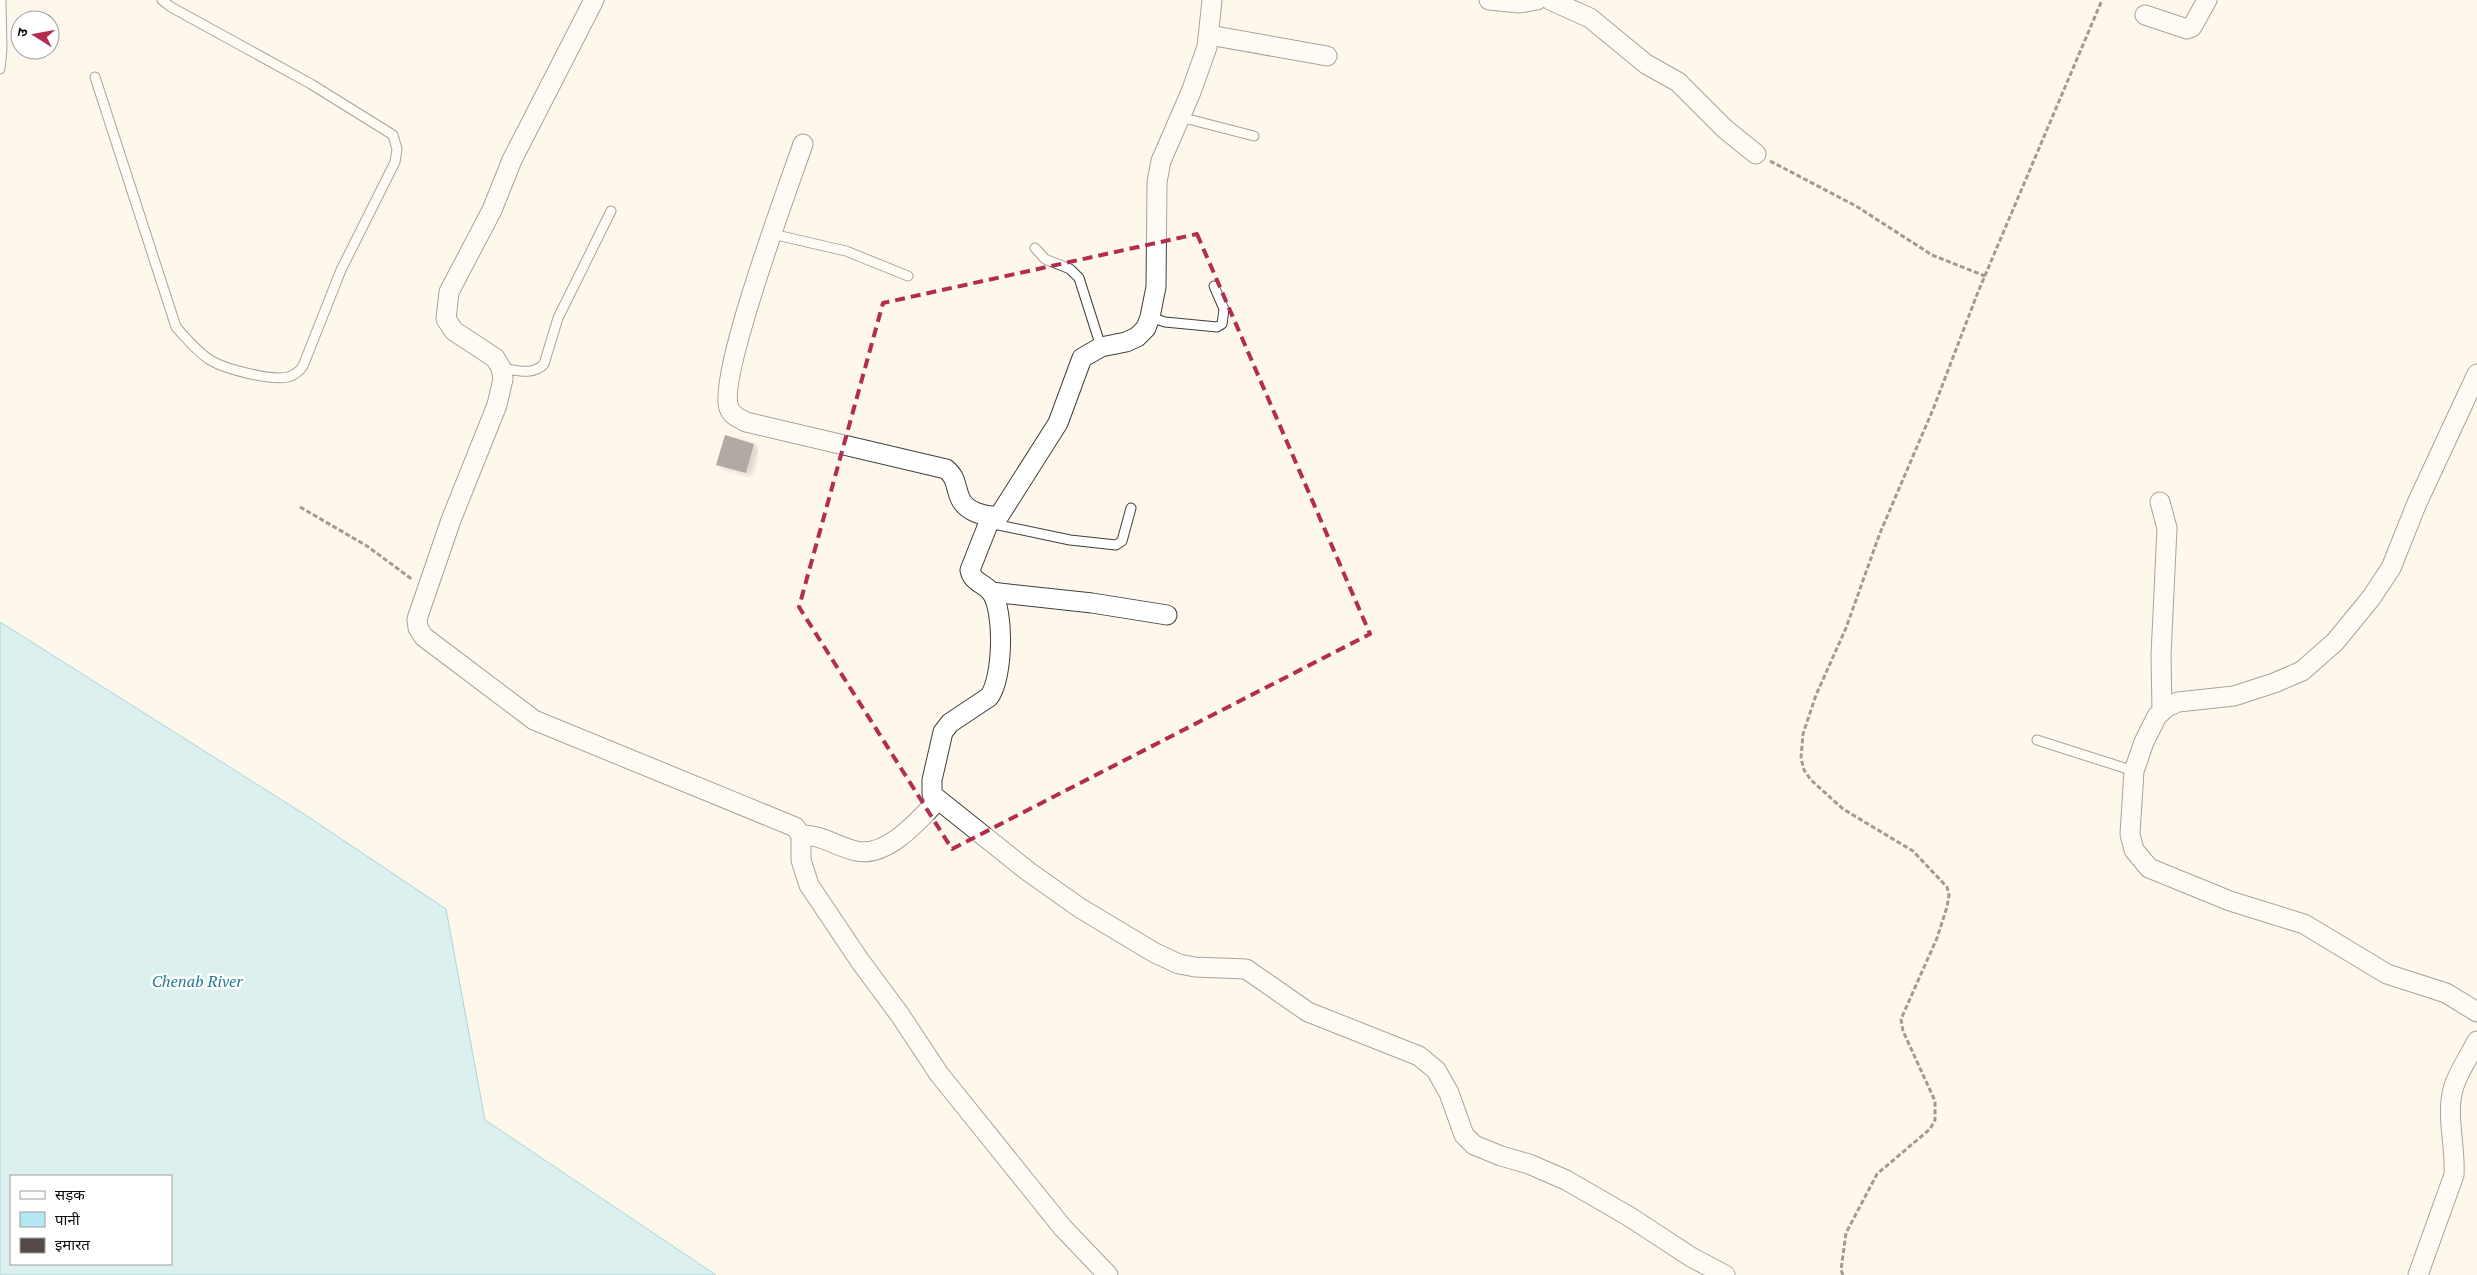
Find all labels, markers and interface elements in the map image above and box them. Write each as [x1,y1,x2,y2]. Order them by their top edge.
north arrow [10,10,60,60]
text: उ [12,26,32,38]
water label: Chenab River [152,970,243,992]
legend [10,1175,172,1265]
text: सड़क [55,1184,85,1204]
text: पानी [55,1209,81,1229]
text: इमारत [55,1234,90,1254]

